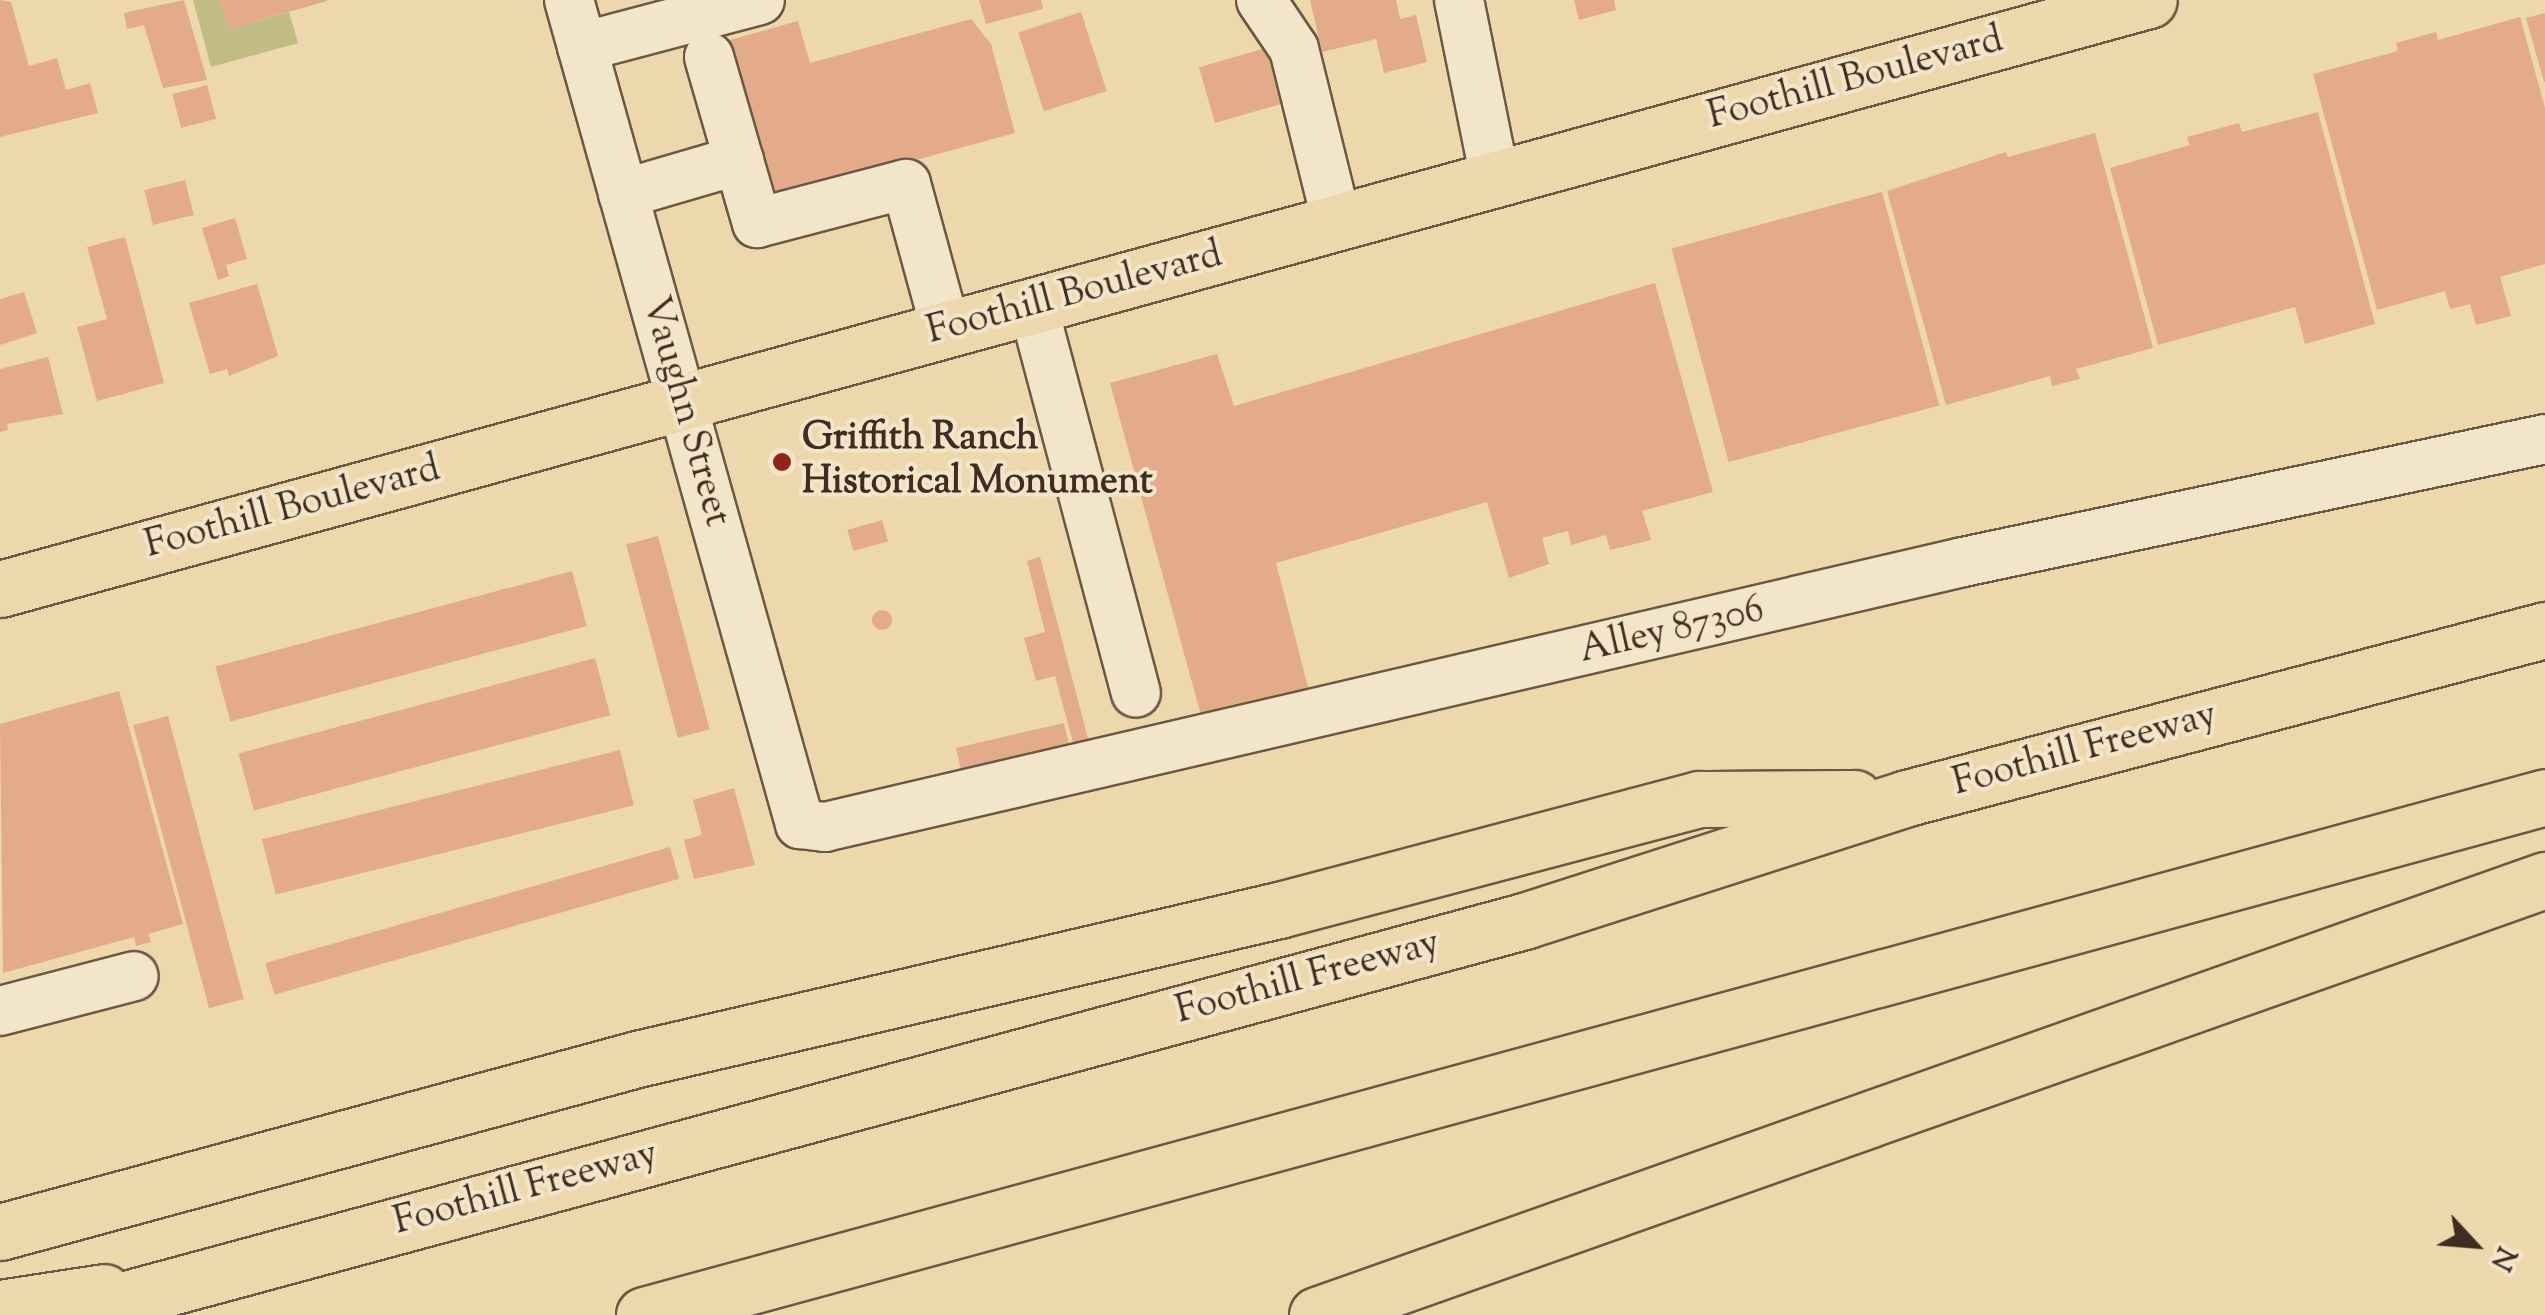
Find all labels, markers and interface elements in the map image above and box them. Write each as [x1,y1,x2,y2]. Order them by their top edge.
street label: Foothill Boulevard [1703,19,2009,141]
street label: Foothill Boulevard [922,234,1228,356]
street label: Vaughn Street [629,292,739,532]
place label: Griffith Ranch Historical Monument [802,417,1153,506]
street label: Foothill Boulevard [140,448,446,570]
marker: Griffith Ranch Historical Monument [771,451,793,473]
street label: Alley 87306 [1575,589,1769,675]
street label: Foothill Freeway [1948,694,2222,808]
street label: Foothill Freeway [1171,922,1445,1036]
street label: Foothill Freeway [389,1133,663,1247]
north arrow [2425,1195,2525,1295]
text: N [2479,1239,2525,1277]

